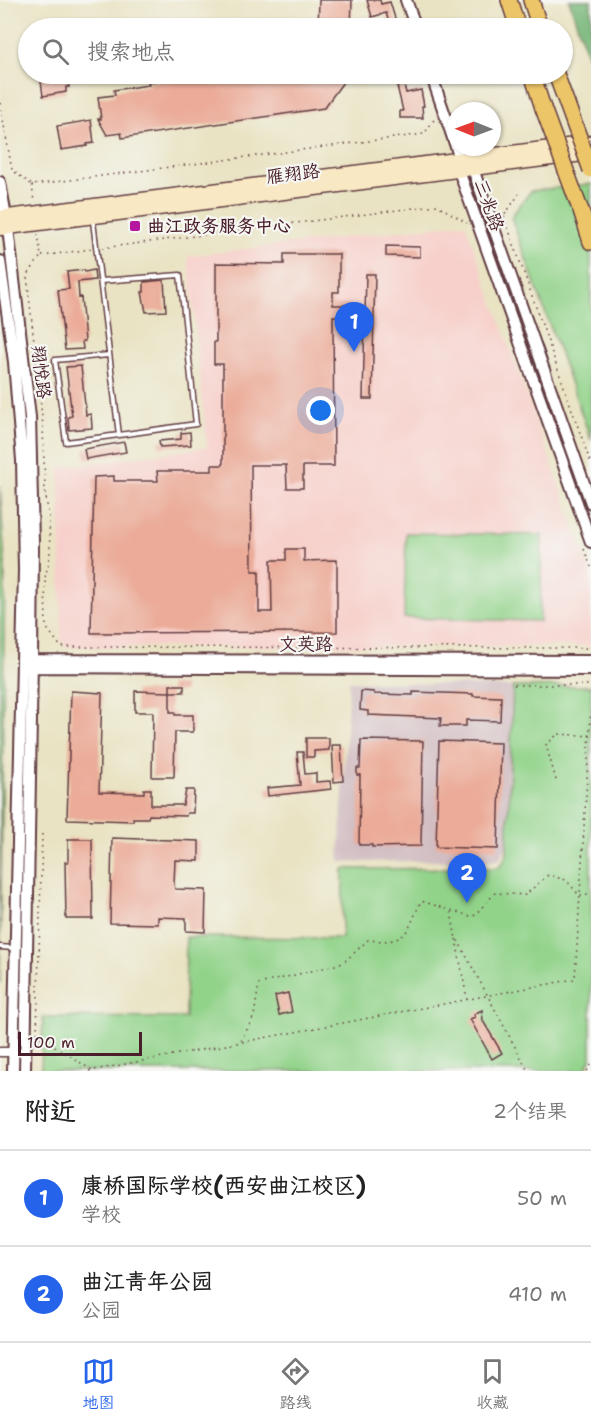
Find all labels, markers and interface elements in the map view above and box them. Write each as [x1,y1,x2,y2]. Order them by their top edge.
search box [18,18,573,84]
icon: search [39,35,72,68]
text: 搜索地点 [87,37,175,66]
north arrow [447,102,501,156]
street label: 雁翔路 [265,159,321,189]
street label: 三兆路 [468,176,510,234]
place label: 曲江政务服务中心 [147,214,291,238]
marker: 曲江政务服务中心 [128,219,142,233]
pin: 1 [334,302,374,352]
street label: 翔悦路 [26,344,56,400]
your location [306,396,335,425]
street label: 文英路 [279,632,333,656]
pin: 2 [448,854,486,903]
scale bar [18,1029,142,1056]
text: 100 m [27,1032,75,1053]
text: 附近 [24,1093,76,1128]
text: 2个结果 [493,1098,567,1124]
text: 康桥国际学校(西安曲江校区) [81,1171,366,1200]
text: 1 [39,1185,48,1211]
text: 50 m [517,1185,567,1211]
text: 学校 [81,1201,121,1227]
text: 曲江青年公园 [81,1267,213,1296]
text: 2 [37,1281,51,1307]
text: 410 m [508,1281,567,1307]
text: 公园 [81,1297,121,1323]
tab: 地图 [82,1355,115,1413]
tab: 路线 [279,1355,312,1413]
tab: 收藏 [476,1355,509,1413]

